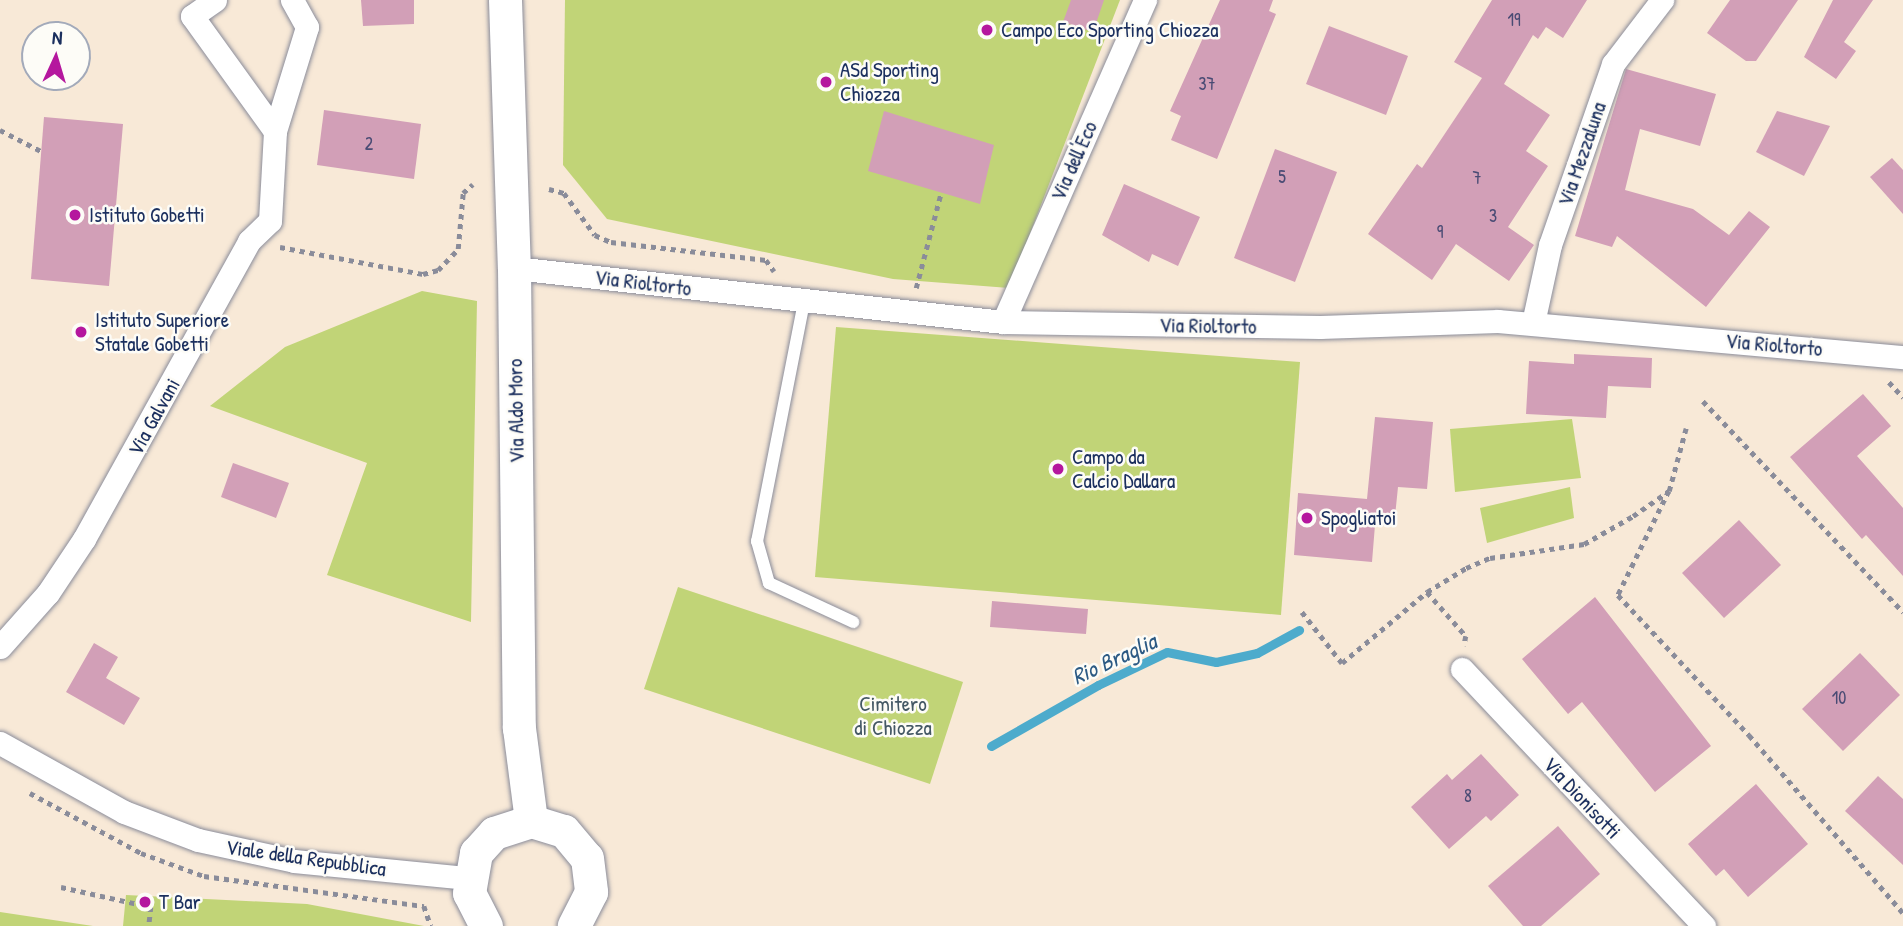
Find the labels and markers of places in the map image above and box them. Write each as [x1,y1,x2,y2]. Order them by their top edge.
place label: Campo Eco Sporting Chiozza [1001,17,1218,43]
marker: Campo Eco Sporting Chiozza [979,22,995,38]
place label: ASd Sporting Chiozza [840,57,939,107]
marker: ASd Sporting Chiozza [818,74,834,90]
place label: Istituto Gobetti [89,202,205,228]
marker: Istituto Gobetti [67,207,83,223]
place label: Istituto Superiore Statale Gobetti [95,307,229,357]
marker: Istituto Superiore Statale Gobetti [73,324,89,340]
place label: Campo da Calcio Dallara [1072,444,1175,494]
marker: Campo da Calcio Dallara [1050,461,1066,477]
place label: Spogliatoi [1321,505,1396,531]
marker: Spogliatoi [1299,510,1315,526]
place label: T Bar [159,889,201,915]
marker: T Bar [137,894,153,910]

